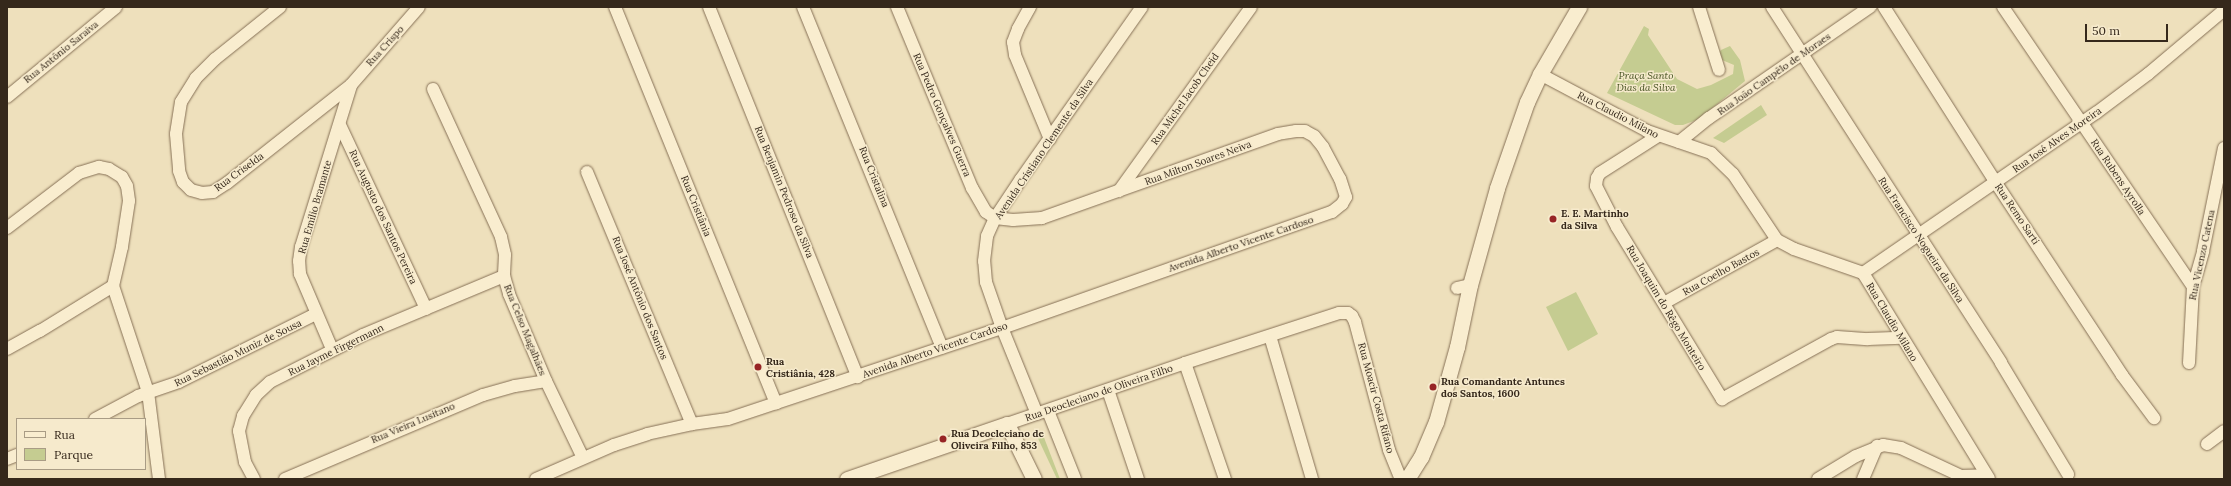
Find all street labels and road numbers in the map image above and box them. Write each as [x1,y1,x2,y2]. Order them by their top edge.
street label: Rua Antônio Saraiva [21,18,101,86]
street label: Rua Crispo [364,23,406,69]
street label: Rua João Campêlo de Moraes [1715,30,1833,118]
street label: Rua Pedro Gonçalves Guerra [910,51,974,179]
street label: Rua Michel Jacob Cheid [1149,51,1221,147]
street label: Avenida Cristiano Clemente da Silva [992,77,1096,221]
street label: Rua Claudio Milano [1575,89,1661,141]
street label: Rua José Alves Moreira [2010,105,2104,175]
street label: Rua Benjamin Pedroso da Silva [752,124,816,260]
street label: Rua Rubens Ayrolla [2088,137,2148,217]
street label: Rua Milton Soares Neiva [1143,138,1253,188]
street label: Rua Cristalina [856,145,892,209]
street label: Rua Augusto dos Santos Pereira [347,148,419,286]
street label: Rua Criselda [212,150,266,194]
street label: Rua Emílio Bramante [296,159,334,255]
street label: Rua Cristiânia [678,174,714,238]
street label: Rua Francisco Nogueira da Silva [1876,175,1966,305]
street label: Rua Remo Sarti [1992,181,2042,247]
street label: Rua Vicenzo Catena [2187,209,2217,301]
street label: Avenida Alberto Vicente Cardoso [1167,213,1315,275]
street label: Rua José Antônio dos Santos [610,235,670,361]
street label: Rua Joaquim do Rêgo Monteiro [1624,243,1708,373]
street label: Rua Coelho Bastos [1681,246,1761,298]
street label: Rua Claudio Milano [1864,280,1920,364]
street label: Rua Celso Magalhães [501,283,549,377]
street label: Rua Sebastião Muniz de Sousa [172,317,304,389]
street label: Avenida Alberto Vicente Cardoso [861,319,1009,381]
street label: Rua Jayme Firgermann [286,322,386,378]
street label: Rua Moacir Costa Rifano [1355,341,1397,455]
street label: Rua Deocleciano de Oliveira Filho [1024,362,1174,424]
street label: Rua Vieira Lusitano [369,400,457,446]

